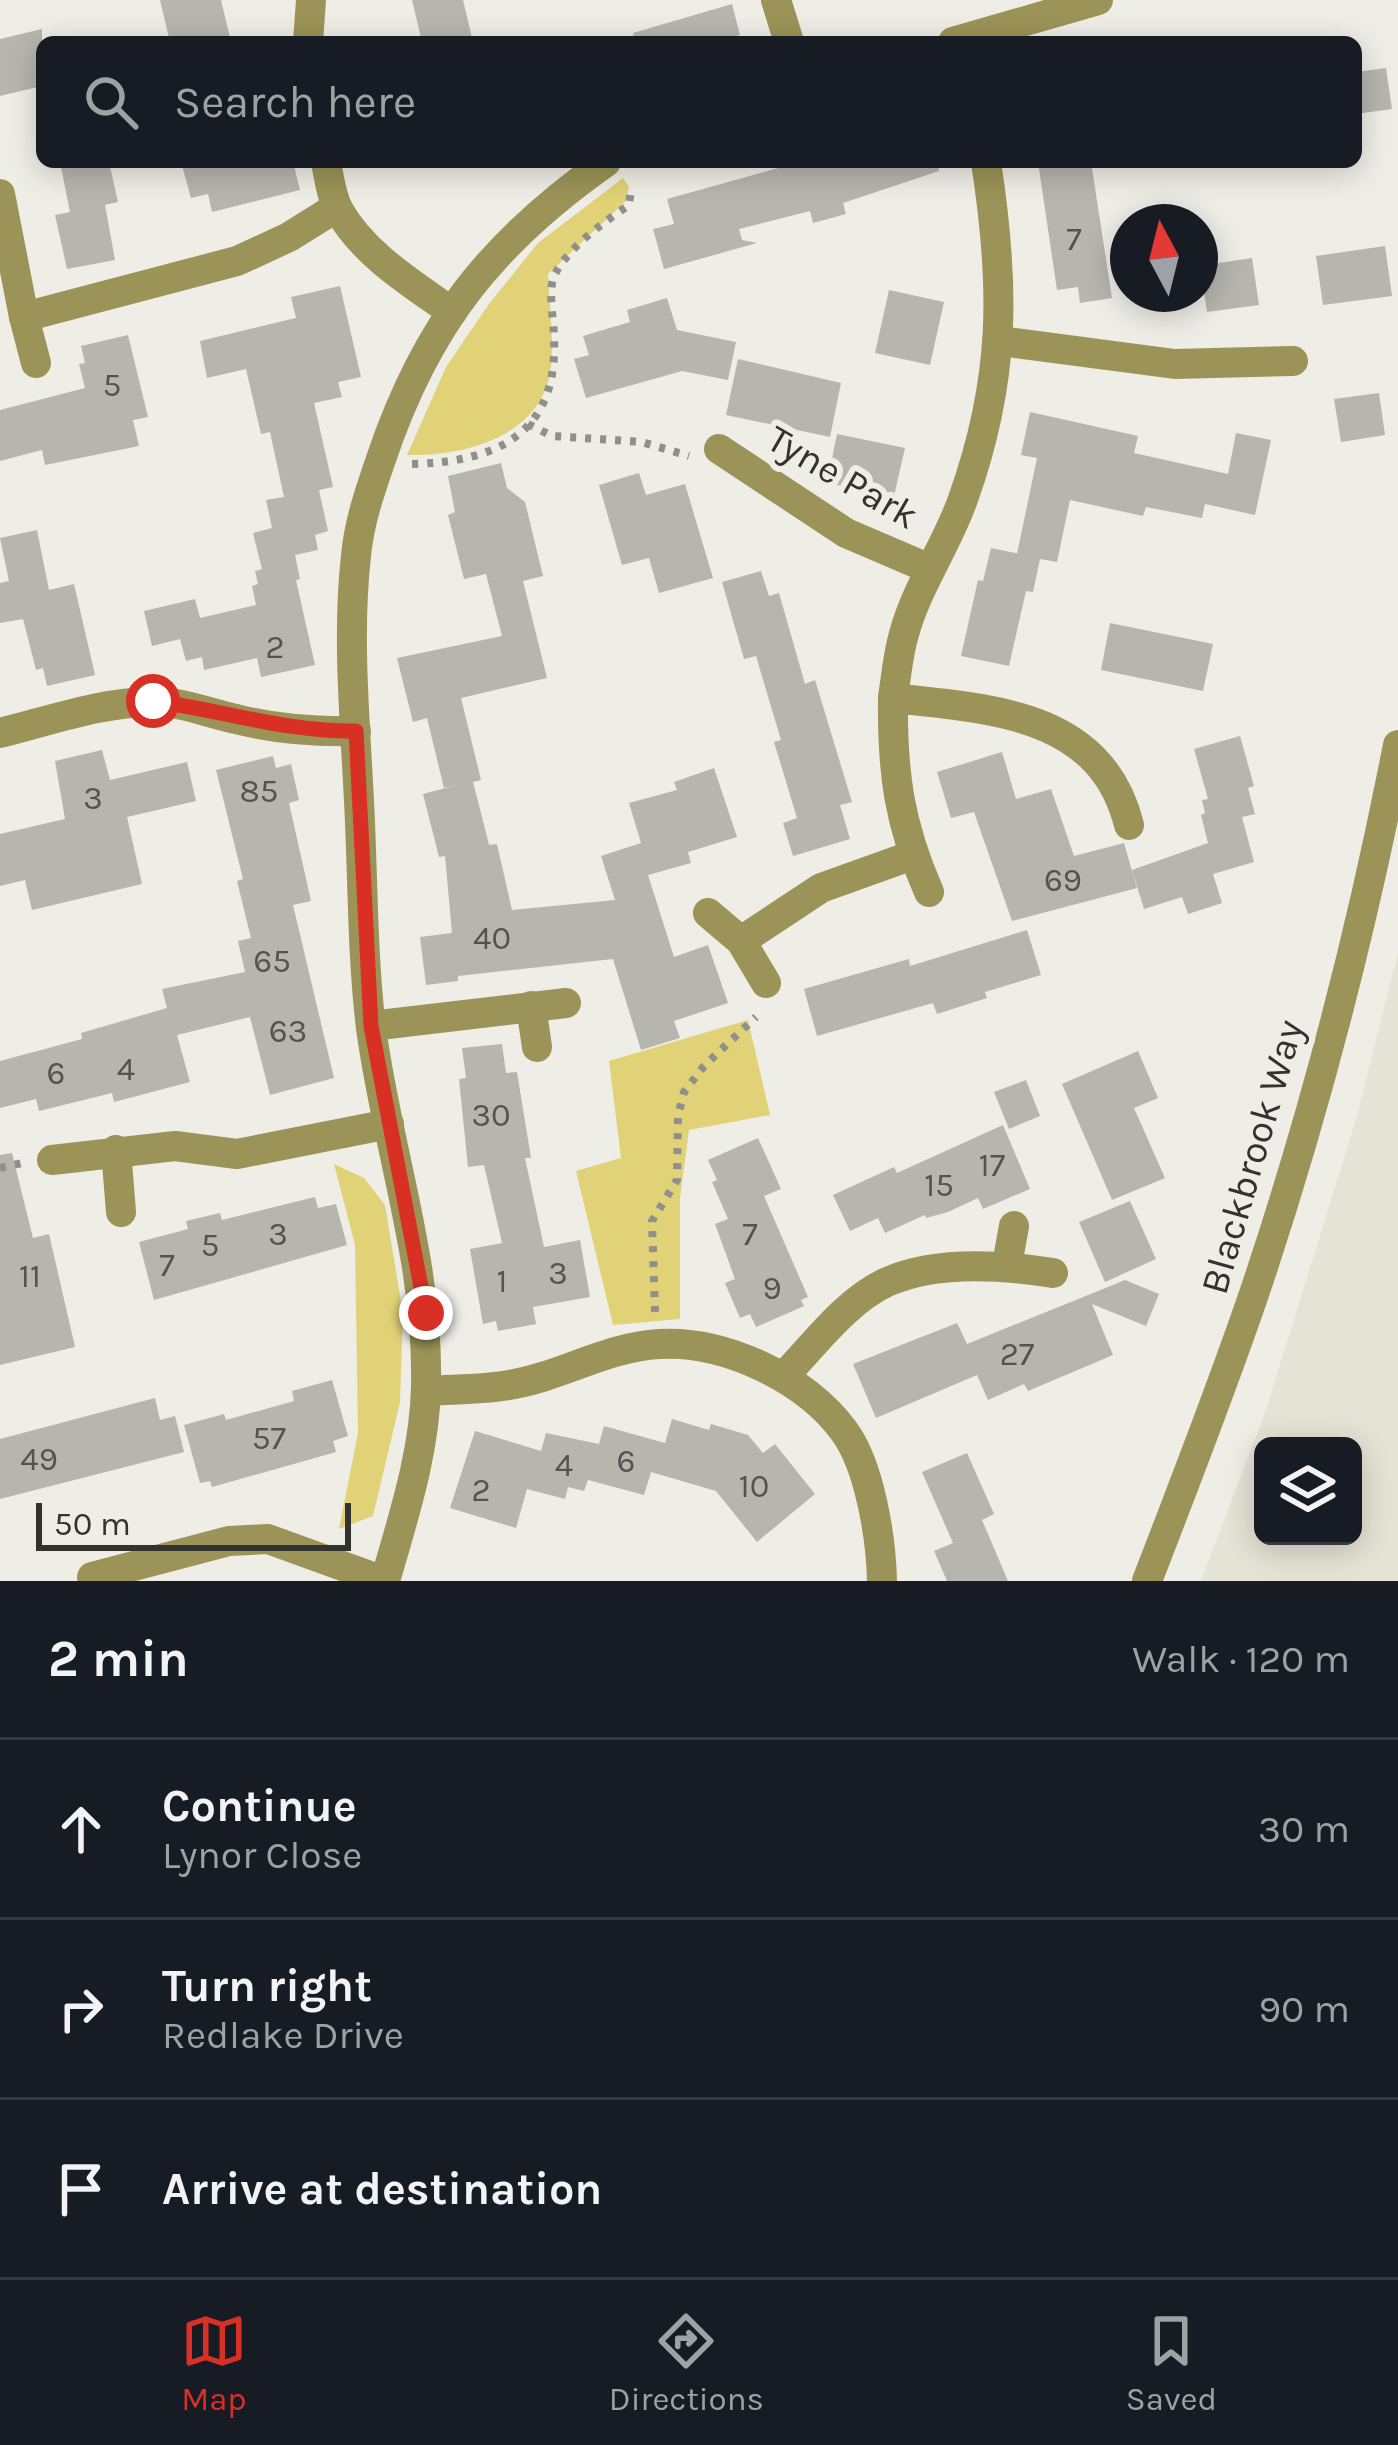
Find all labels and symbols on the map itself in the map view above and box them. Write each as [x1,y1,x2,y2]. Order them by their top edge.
north arrow [1110,204,1218,312]
house number: 7 [1066,220,1082,258]
house number: 5 [103,366,121,404]
street label: Tyne Park [759,415,927,539]
house number: 2 [265,628,285,666]
route start [126,674,180,728]
house number: 85 [240,772,278,810]
house number: 3 [83,779,103,817]
house number: 69 [1044,861,1082,899]
house number: 40 [473,919,511,957]
house number: 65 [253,942,291,980]
house number: 63 [269,1012,307,1050]
street label: Blackbrook Way [1191,1015,1313,1299]
house number: 4 [117,1050,135,1088]
house number: 6 [47,1054,65,1092]
house number: 30 [471,1096,511,1134]
house number: 17 [979,1146,1005,1184]
house number: 15 [924,1166,954,1204]
house number: 3 [268,1215,288,1253]
house number: 7 [742,1215,758,1253]
house number: 5 [201,1226,219,1264]
house number: 7 [159,1246,175,1284]
house number: 3 [548,1254,568,1292]
house number: 11 [19,1257,41,1295]
house number: 1 [497,1262,507,1300]
house number: 9 [762,1269,782,1307]
route end [399,1286,453,1340]
house number: 27 [1000,1335,1034,1373]
house number: 57 [252,1419,286,1457]
house number: 49 [20,1440,58,1478]
house number: 6 [617,1442,635,1480]
house number: 4 [555,1446,573,1484]
house number: 10 [739,1467,769,1505]
house number: 2 [471,1471,491,1509]
scale bar [36,1497,351,1550]

